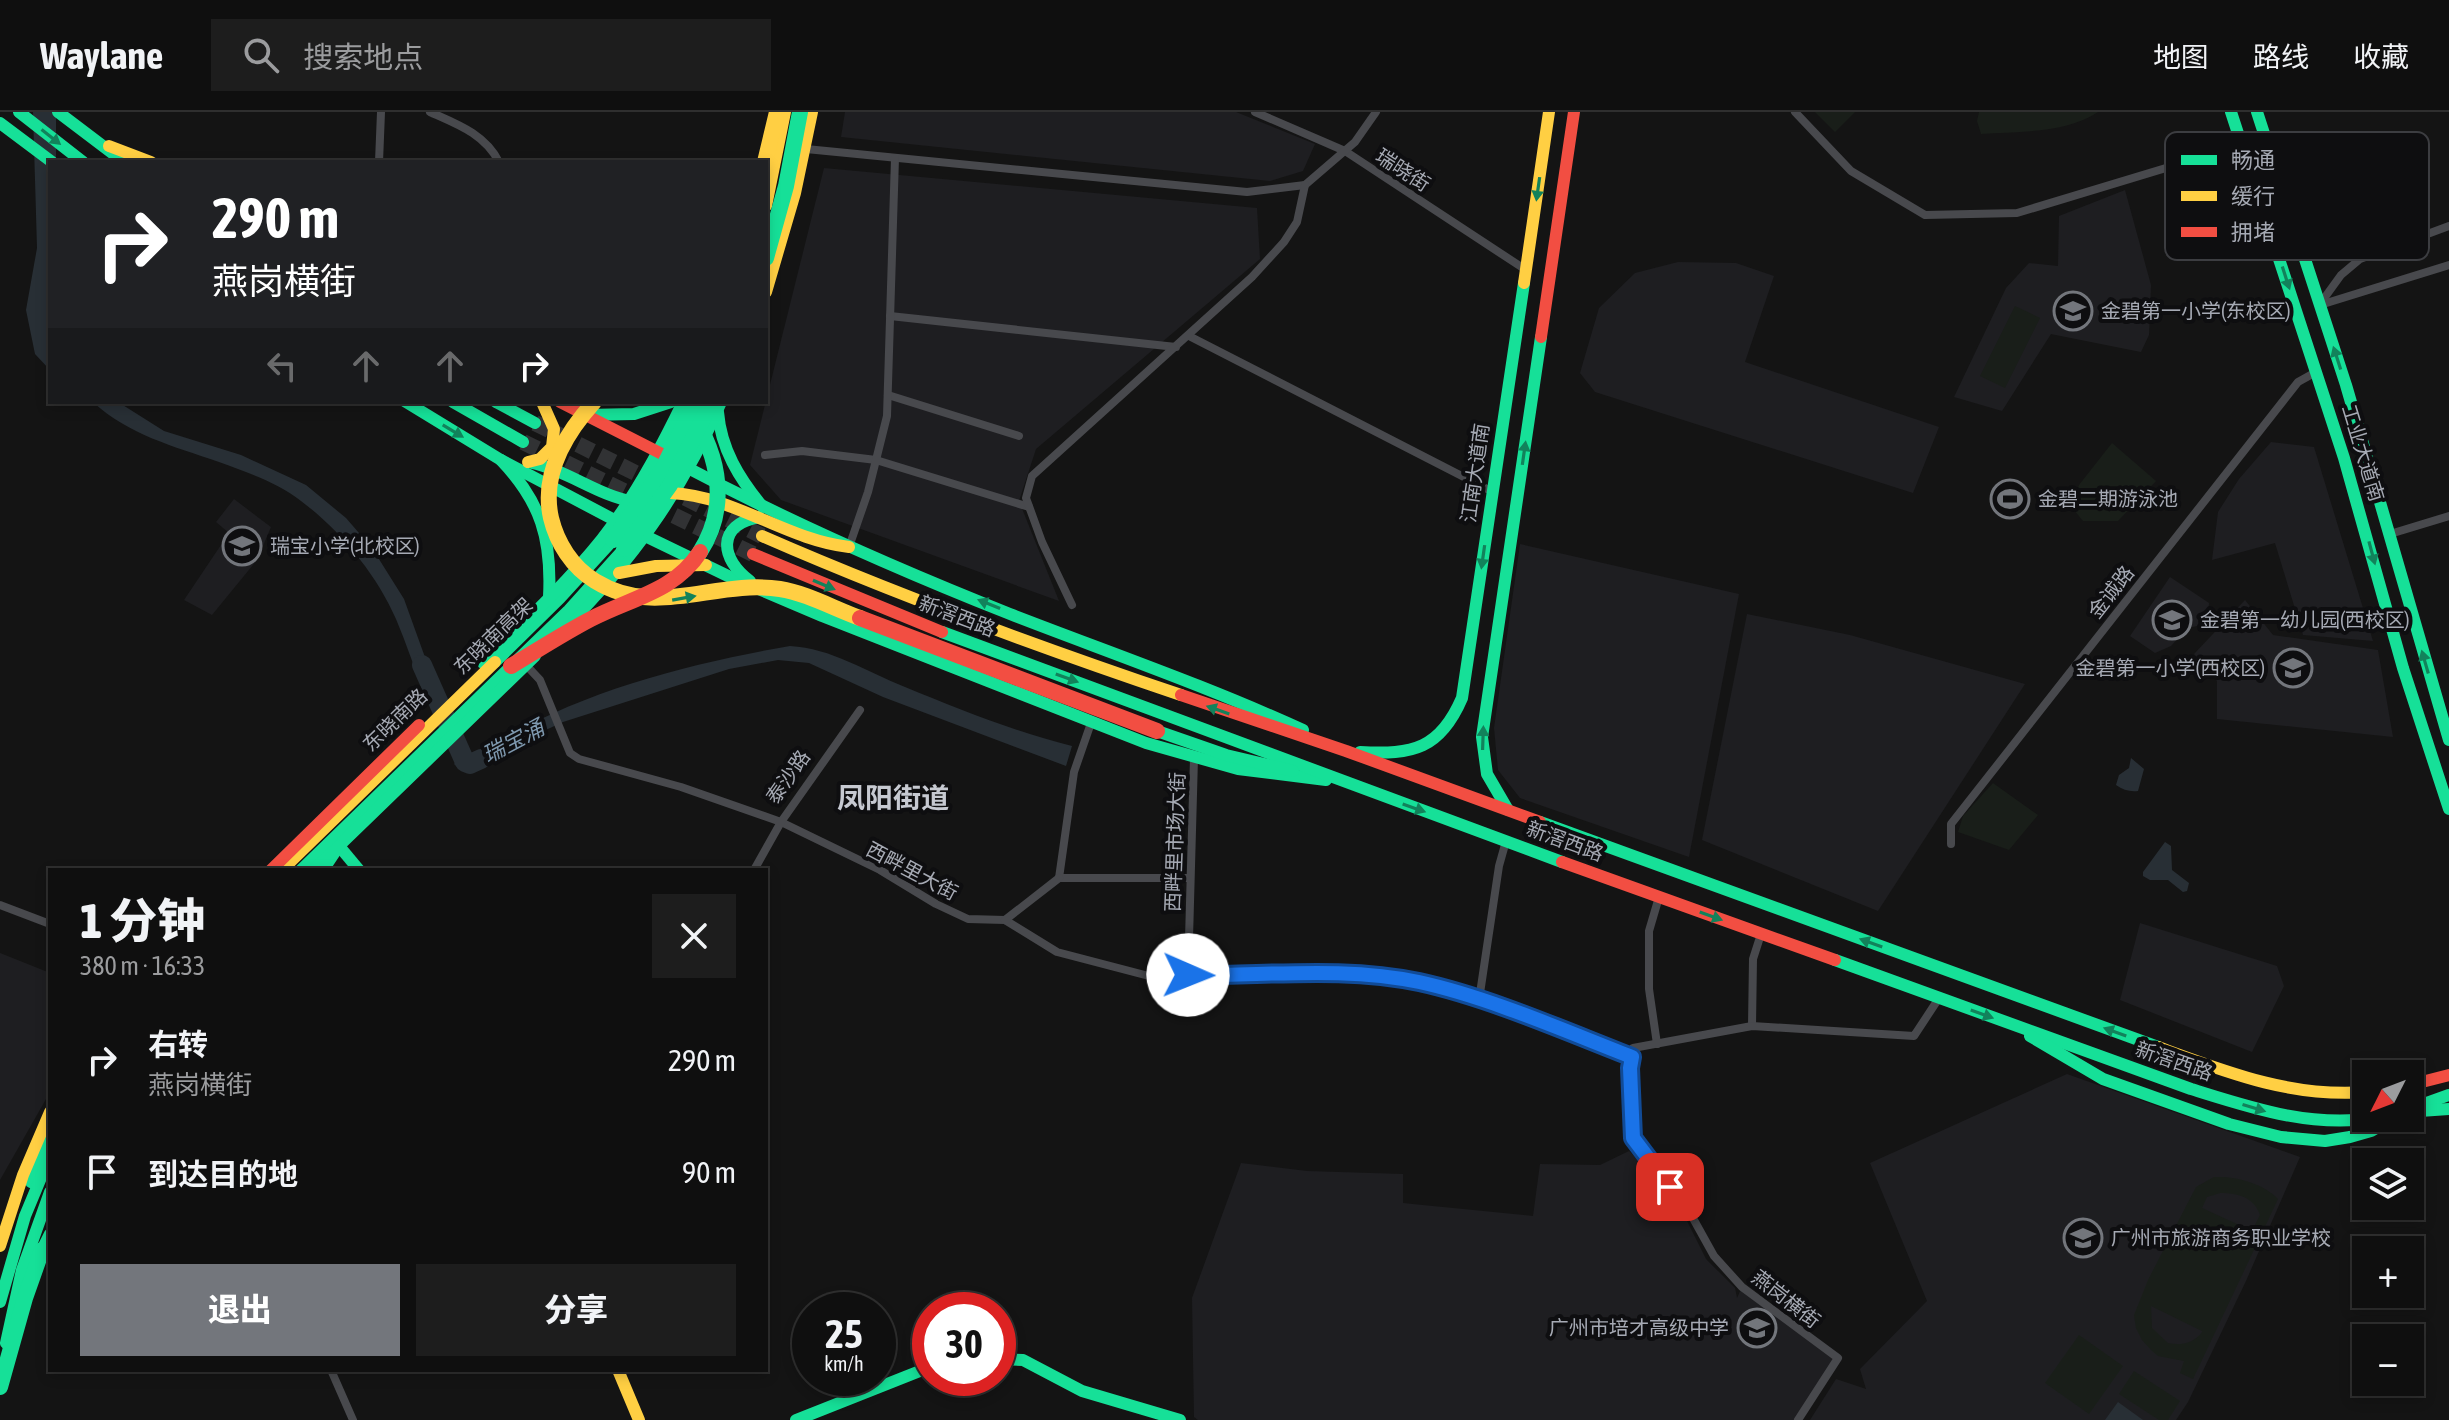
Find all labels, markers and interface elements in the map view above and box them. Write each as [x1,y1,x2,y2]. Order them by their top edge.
search box [211,19,771,91]
icon: search [239,33,283,77]
text: Waylane [40,34,163,77]
text: 搜索地点 [303,40,423,74]
text: 地图 [2153,41,2209,73]
text: 路线 [2253,41,2309,73]
text: 收藏 [2353,41,2409,73]
one-way arrow [41,128,61,145]
legend [2165,132,2429,260]
street label: 瑞晓街 [1372,144,1435,196]
text: 畅通 [2231,147,2275,173]
one-way arrow [1531,177,1544,202]
text: 缓行 [2231,183,2275,209]
text: 290 m [212,186,339,250]
icon: right [80,192,184,296]
text: 拥堵 [2231,219,2275,245]
text: 燕岗横街 [212,260,356,302]
one-way arrow [2280,267,2293,291]
school or university icon: 金碧第一小学(东校区) [2052,290,2094,332]
place label: 金碧第一小学(东校区) [2101,299,2291,322]
icon: left [260,344,304,388]
icon: ahead [344,344,388,388]
icon: ahead [428,344,472,388]
icon: right [512,344,556,388]
one-way arrow [2330,346,2342,370]
street label: 工业大道南 [2338,402,2389,504]
street label: 江南大道南 [1456,422,1493,524]
one-way arrow [442,424,464,438]
one-way arrow [1518,440,1531,465]
sports icon: 金碧二期游泳池 [1989,478,2031,520]
place label: 金碧二期游泳池 [2038,487,2178,510]
school or university icon: 瑞宝小学(北校区) [221,525,263,567]
place label: 瑞宝小学(北校区) [270,534,420,557]
one-way arrow [2366,542,2379,566]
one-way arrow [1476,545,1489,570]
street label: 金诚路 [2083,561,2138,622]
one-way arrow [813,578,836,591]
street label: 新滘西路 [916,590,999,641]
one-way arrow [672,591,697,603]
street label: 东晓南高架 [449,593,537,679]
one-way arrow [977,597,1001,610]
school or university icon: 金碧第一幼儿园(西校区) [2151,599,2193,641]
place label: 金碧第一幼儿园(西校区) [2200,608,2410,631]
school or university icon: 金碧第一小学(西校区) [2272,647,2314,689]
one-way arrow [2418,649,2431,673]
place label: 金碧第一小学(西校区) [2075,656,2265,679]
one-way arrow [1055,673,1079,685]
street label: 东晓南路 [358,684,431,756]
one-way arrow [1206,703,1230,715]
water label: 瑞宝涌 [478,713,551,768]
one-way arrow [1477,725,1490,750]
street label: 泰沙路 [761,746,814,808]
street label: 西畔里市场大街 [1161,772,1188,912]
district label: 凤阳街道 [837,782,949,814]
one-way arrow [1403,803,1427,815]
street label: 新滘西路 [1524,816,1607,865]
street label: 西畔里大街 [863,837,962,904]
text: 1 分钟 [80,893,205,948]
button: close [652,894,736,978]
one-way arrow [1700,910,1724,923]
position arrow [1146,933,1230,1017]
one-way arrow [1859,936,1883,949]
text: 380 m · 16:33 [80,951,205,981]
one-way arrow [1970,1008,1994,1021]
one-way arrow [2103,1026,2127,1038]
text: 右转 [148,1027,208,1061]
street label: 新滘西路 [2133,1037,2216,1084]
icon: right [80,1038,124,1082]
text: 290 m [668,1043,736,1077]
north arrow [2352,1060,2424,1132]
map controls [2352,1060,2424,1396]
text: 燕岗横街 [148,1070,252,1100]
one-way arrow [2243,1102,2267,1115]
button: layers [2352,1148,2424,1220]
icon: arrive [80,1150,124,1194]
pin [1636,1153,1704,1221]
text: 90 m [682,1155,736,1189]
text: 到达目的地 [148,1157,298,1191]
icon: arrive [1648,1165,1692,1209]
school or university icon: 广州市旅游商务职业学校 [2062,1217,2104,1259]
place label: 广州市旅游商务职业学校 [2111,1226,2331,1249]
button: + [2352,1236,2424,1308]
button: 退出 [80,1264,400,1356]
button: 分享 [416,1264,736,1356]
street label: 燕岗横街 [1748,1265,1825,1332]
speed limit sign: 30 [912,1292,1016,1396]
school or university icon: 广州市培才高级中学 [1736,1307,1778,1349]
text: 25 [825,1311,863,1356]
place label: 广州市培才高级中学 [1549,1316,1729,1339]
button: − [2352,1324,2424,1396]
text: km/h [824,1352,864,1375]

